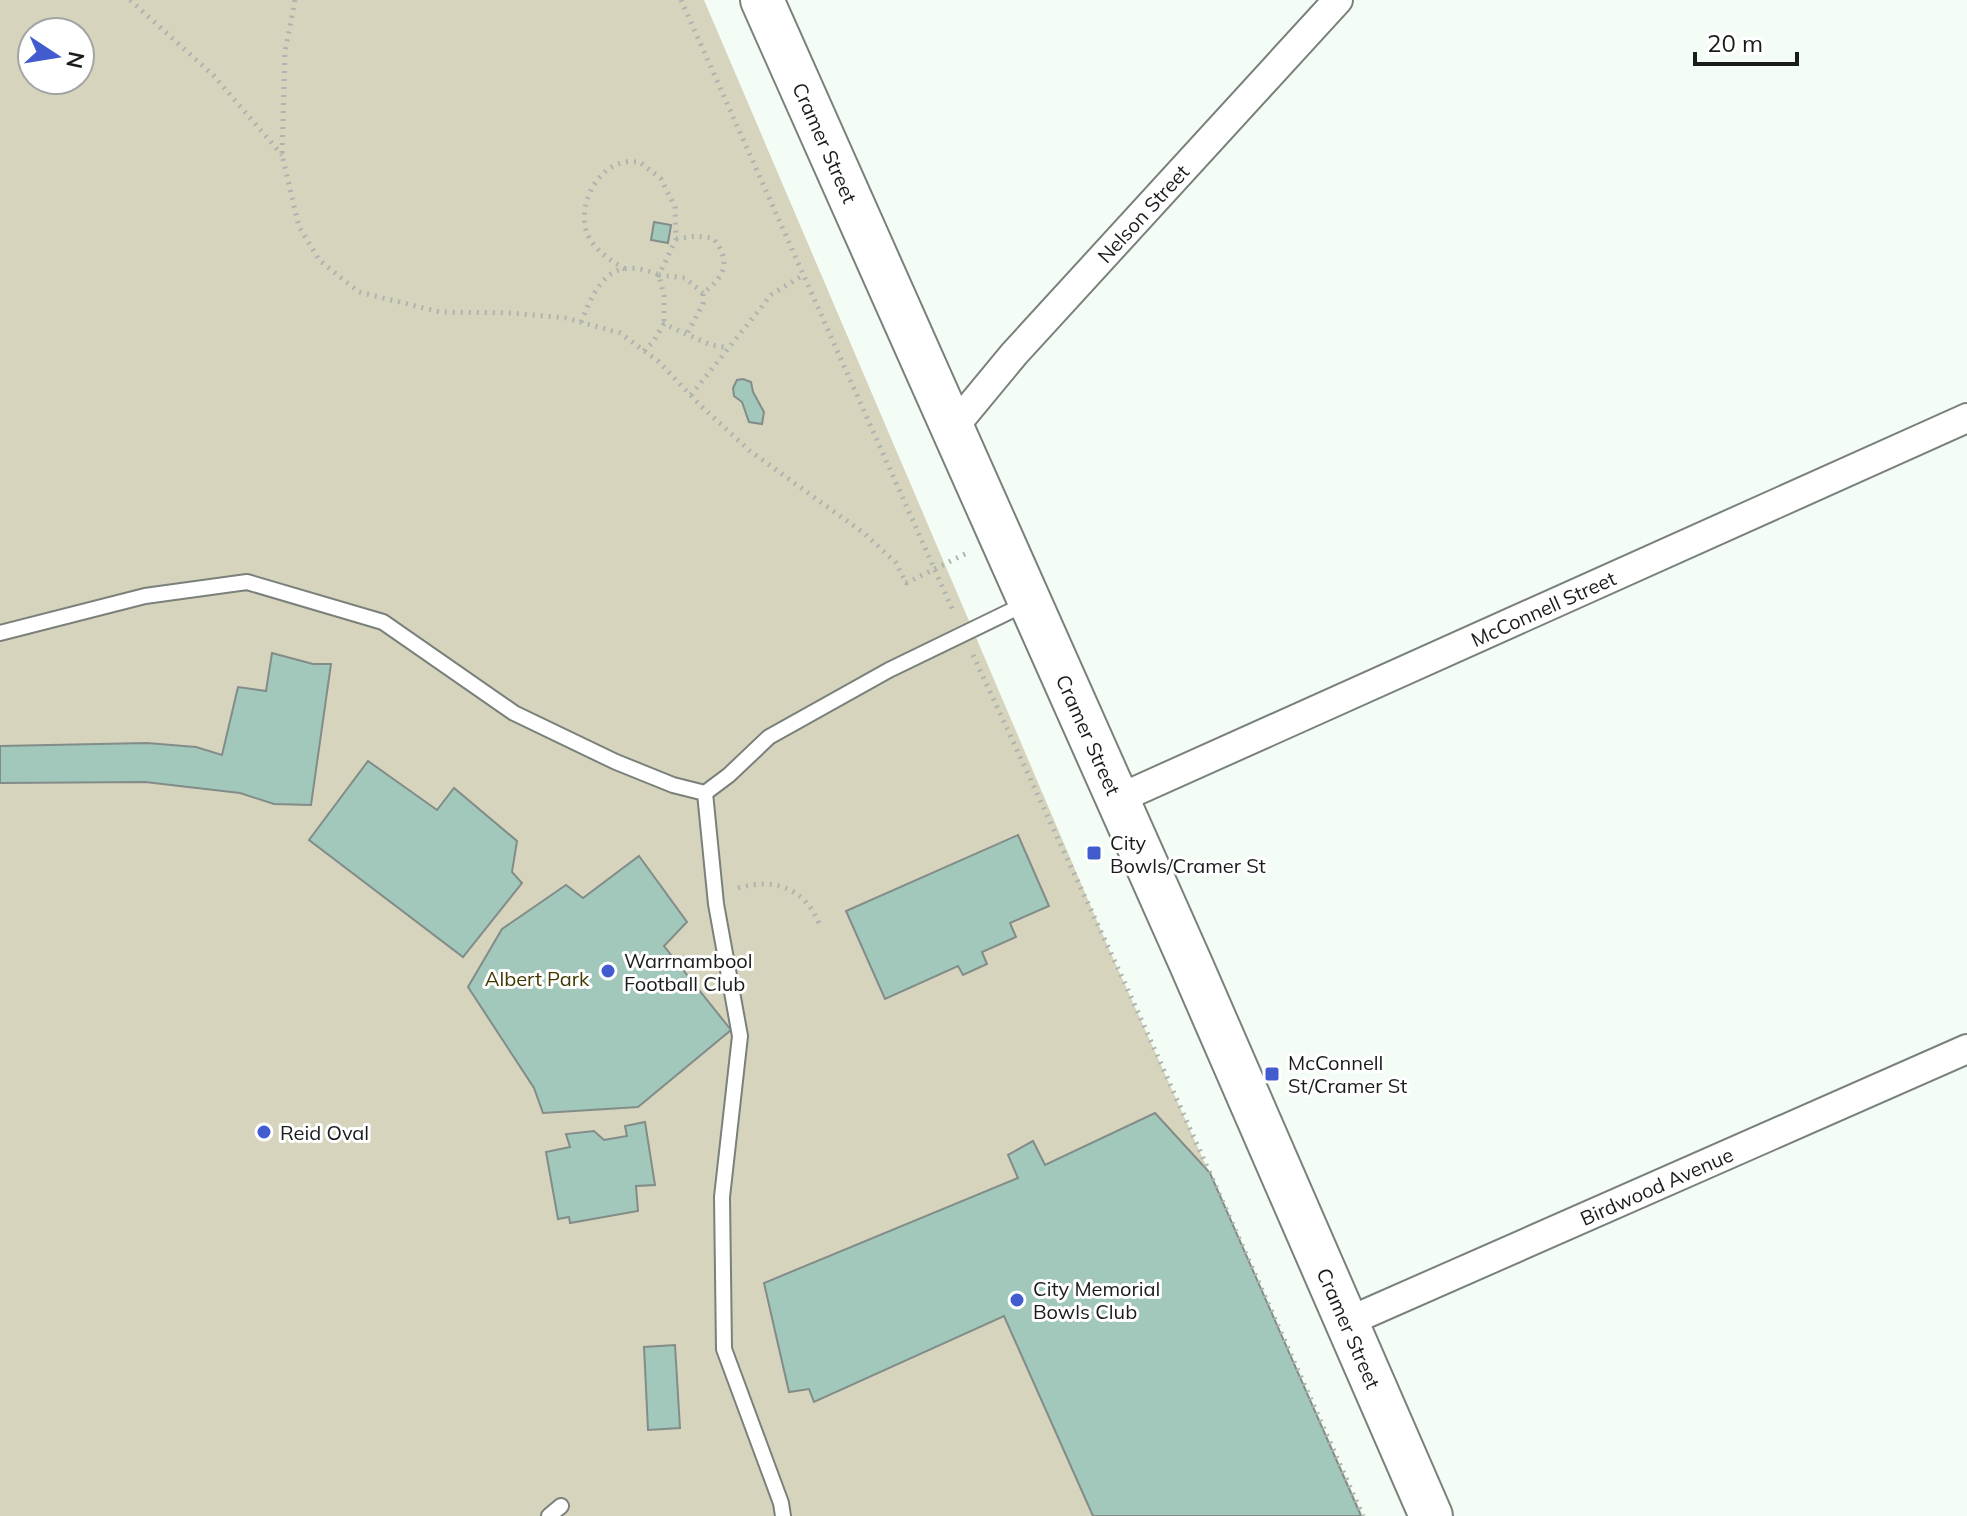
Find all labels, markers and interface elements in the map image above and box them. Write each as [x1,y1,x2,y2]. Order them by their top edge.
north arrow [16,16,96,96]
scale bar [1695,16,1797,66]
text: 20 m [1707,28,1763,58]
text: N [60,49,91,71]
street label: Cramer Street [788,78,863,207]
street label: Nelson Street [1092,159,1194,268]
street label: McConnell Street [1467,565,1619,652]
street label: Cramer Street [1051,670,1126,799]
place label: City Bowls/Cramer St [1110,830,1266,878]
marker: City Bowls/Cramer St [1085,844,1103,862]
place label: Warrnambool Football Club [624,948,753,996]
marker: Warrnambool Football Club [599,962,617,980]
park label: Albert Park [485,966,590,991]
place label: McConnell St/Cramer St [1288,1050,1407,1098]
marker: McConnell St/Cramer St [1263,1065,1281,1083]
place label: Reid Oval [280,1120,369,1145]
marker: Reid Oval [255,1123,273,1141]
street label: Birdwood Avenue [1576,1141,1737,1230]
street label: Cramer Street [1312,1264,1386,1392]
place label: City Memorial Bowls Club [1033,1276,1160,1324]
marker: City Memorial Bowls Club [1008,1291,1026,1309]

